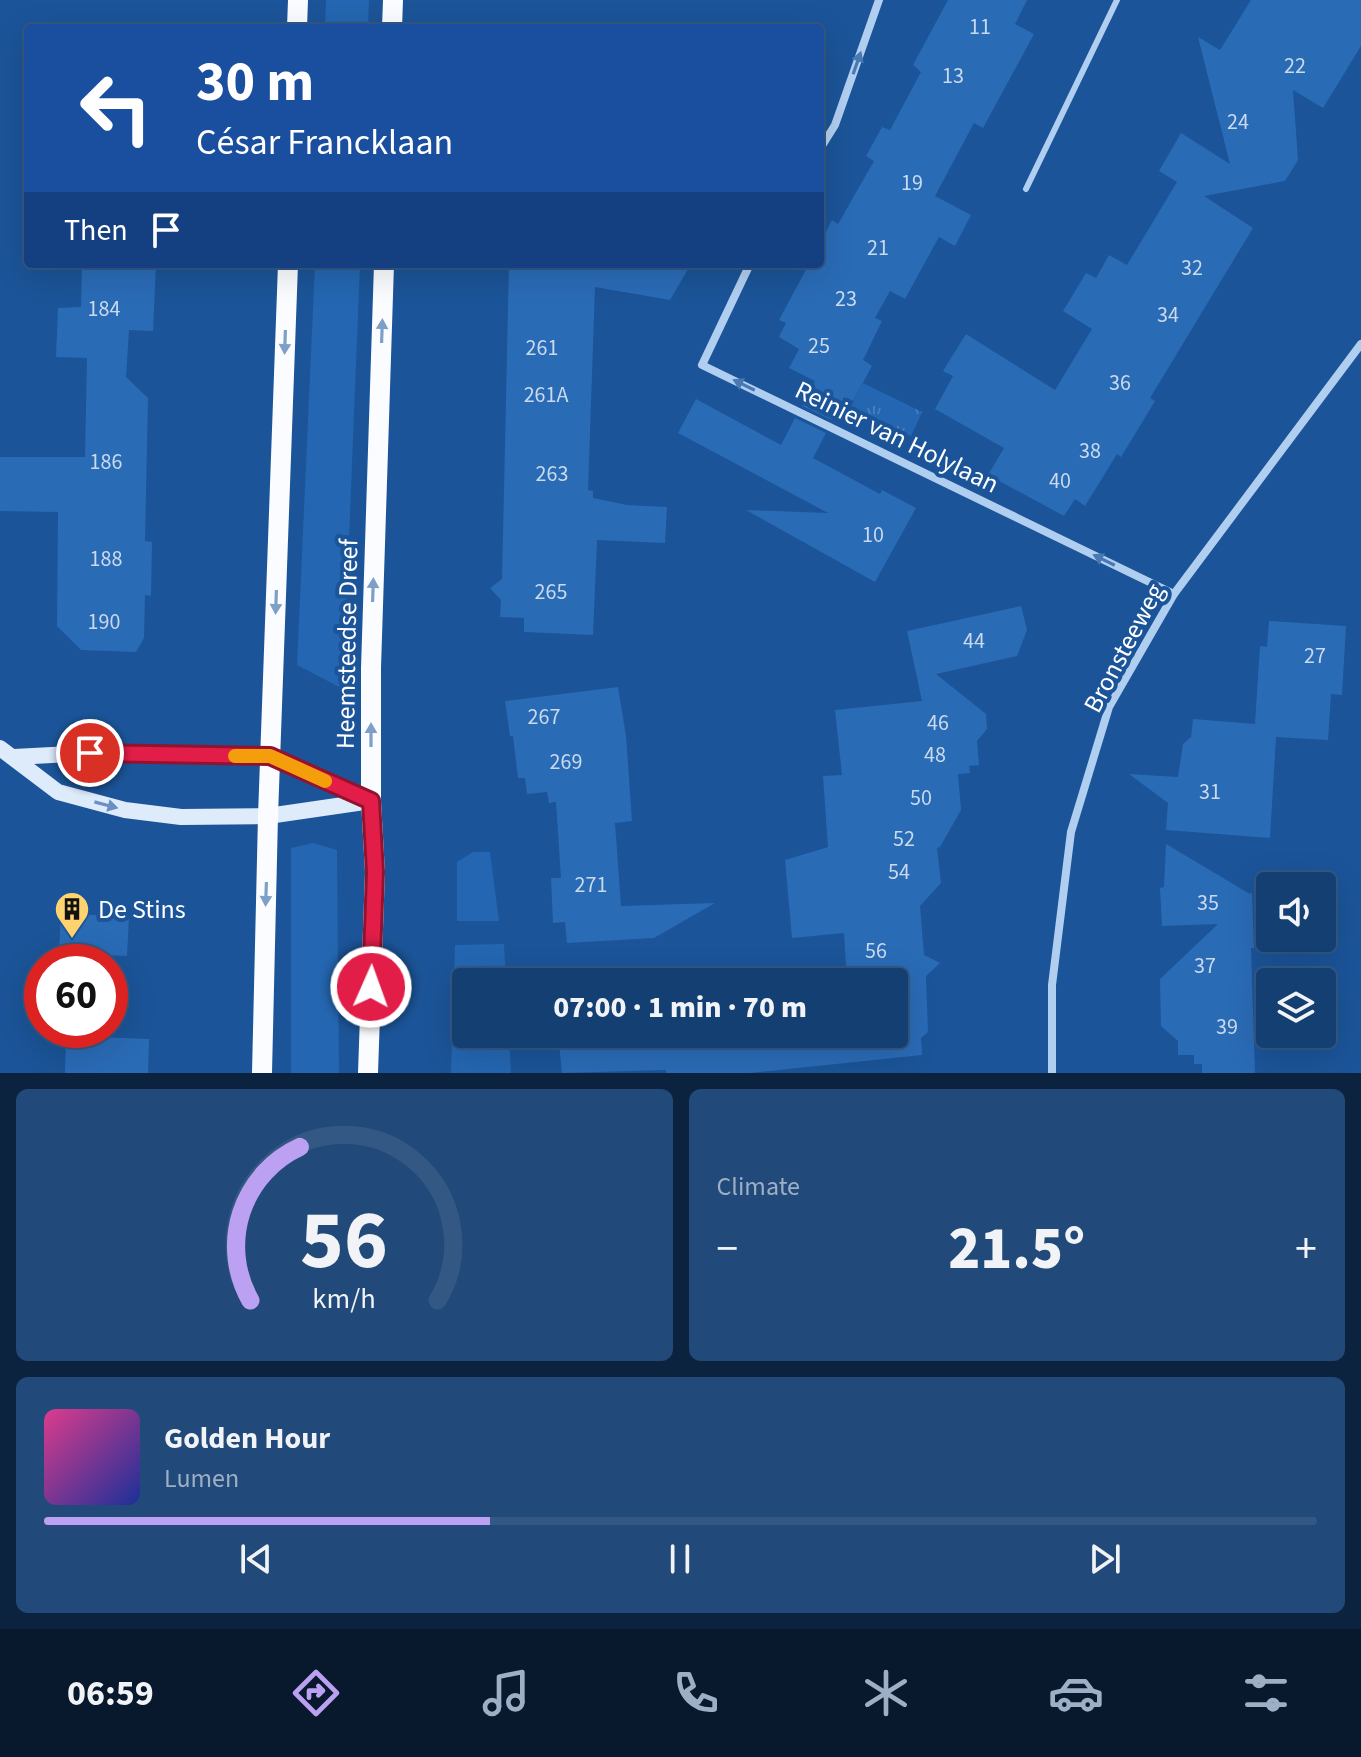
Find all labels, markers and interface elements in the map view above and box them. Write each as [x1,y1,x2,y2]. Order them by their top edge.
house number: 11 [969,11,991,43]
text: 30 m [196,43,314,122]
one-way arrow [852,50,864,74]
house number: 22 [1284,50,1306,82]
icon: left [64,56,168,160]
house number: 13 [942,60,964,92]
house number: 24 [1227,106,1249,138]
text: César Francklaan [196,117,453,168]
house number: 19 [901,167,923,199]
icon: arrive [144,208,188,252]
text: Then [64,209,128,252]
house number: 21 [867,232,889,264]
house number: 32 [1181,252,1203,284]
house number: 23 [835,283,857,315]
house number: 184 [88,293,120,325]
house number: 34 [1157,299,1179,331]
one-way arrow [375,318,388,343]
one-way arrow [279,330,292,355]
house number: 25 [808,330,830,362]
house number: 261 [526,332,558,364]
house number: 36 [1109,367,1131,399]
street label: Reinier van Holylaan [789,372,1005,502]
one-way arrow [732,378,756,392]
house number: 261A [524,379,568,411]
house number: 38 [1079,435,1101,467]
house number: 186 [90,446,122,478]
house number: 263 [536,458,568,490]
house number: 40 [1049,465,1071,497]
house number: 10 [862,519,884,551]
street label: Heemsteedse Dreef [327,537,367,750]
house number: 188 [90,543,122,575]
one-way arrow [1092,553,1115,567]
house number: 265 [535,576,567,608]
one-way arrow [367,577,380,602]
street label: Bronsteeweg [1074,577,1174,719]
one-way arrow [269,590,282,615]
house number: 190 [88,606,120,638]
house number: 44 [963,625,985,657]
house number: 27 [1304,640,1326,672]
house number: 267 [528,701,560,733]
house number: 46 [927,707,949,739]
pin [56,719,124,787]
one-way arrow [365,722,377,747]
icon: arrive [68,731,112,775]
house number: 48 [924,739,946,771]
house number: 269 [550,746,582,778]
house number: 31 [1199,776,1221,808]
house number: 50 [910,782,932,814]
one-way arrow [93,799,118,811]
house number: 52 [893,823,915,855]
house number: 54 [888,856,910,888]
house number: 271 [575,869,607,901]
map controls [1256,872,1336,1048]
button: sound [1256,872,1336,952]
one-way arrow [260,882,273,907]
house number: 35 [1197,887,1219,919]
building icon: De Stins [53,890,91,940]
place label: De Stins [98,891,186,928]
house number: 56 [865,935,887,967]
speed limit sign: 60 [24,944,128,1048]
position arrow [329,945,413,1029]
house number: 37 [1194,950,1216,982]
button: layers [1256,968,1336,1048]
text: 07:00 · 1 min · 70 m [553,986,807,1029]
house number: 39 [1216,1011,1238,1043]
text: Climate [717,1168,800,1205]
text: 56 [300,1182,388,1300]
text: 21.5° [948,1207,1085,1292]
text: − [717,1218,738,1281]
text: + [1295,1218,1317,1281]
text: km/h [313,1279,376,1319]
text: Golden Hour [164,1417,330,1460]
text: Lumen [164,1460,239,1497]
icon: previous [234,1537,278,1581]
icon: pause [658,1537,702,1581]
icon: next [1083,1537,1127,1581]
icon: directions [288,1665,344,1721]
icon: music [478,1665,534,1721]
icon: phone [668,1665,724,1721]
icon: climate [858,1665,914,1721]
icon: car [1048,1665,1104,1721]
icon: filters [1238,1665,1294,1721]
text: 06:59 [67,1668,154,1719]

